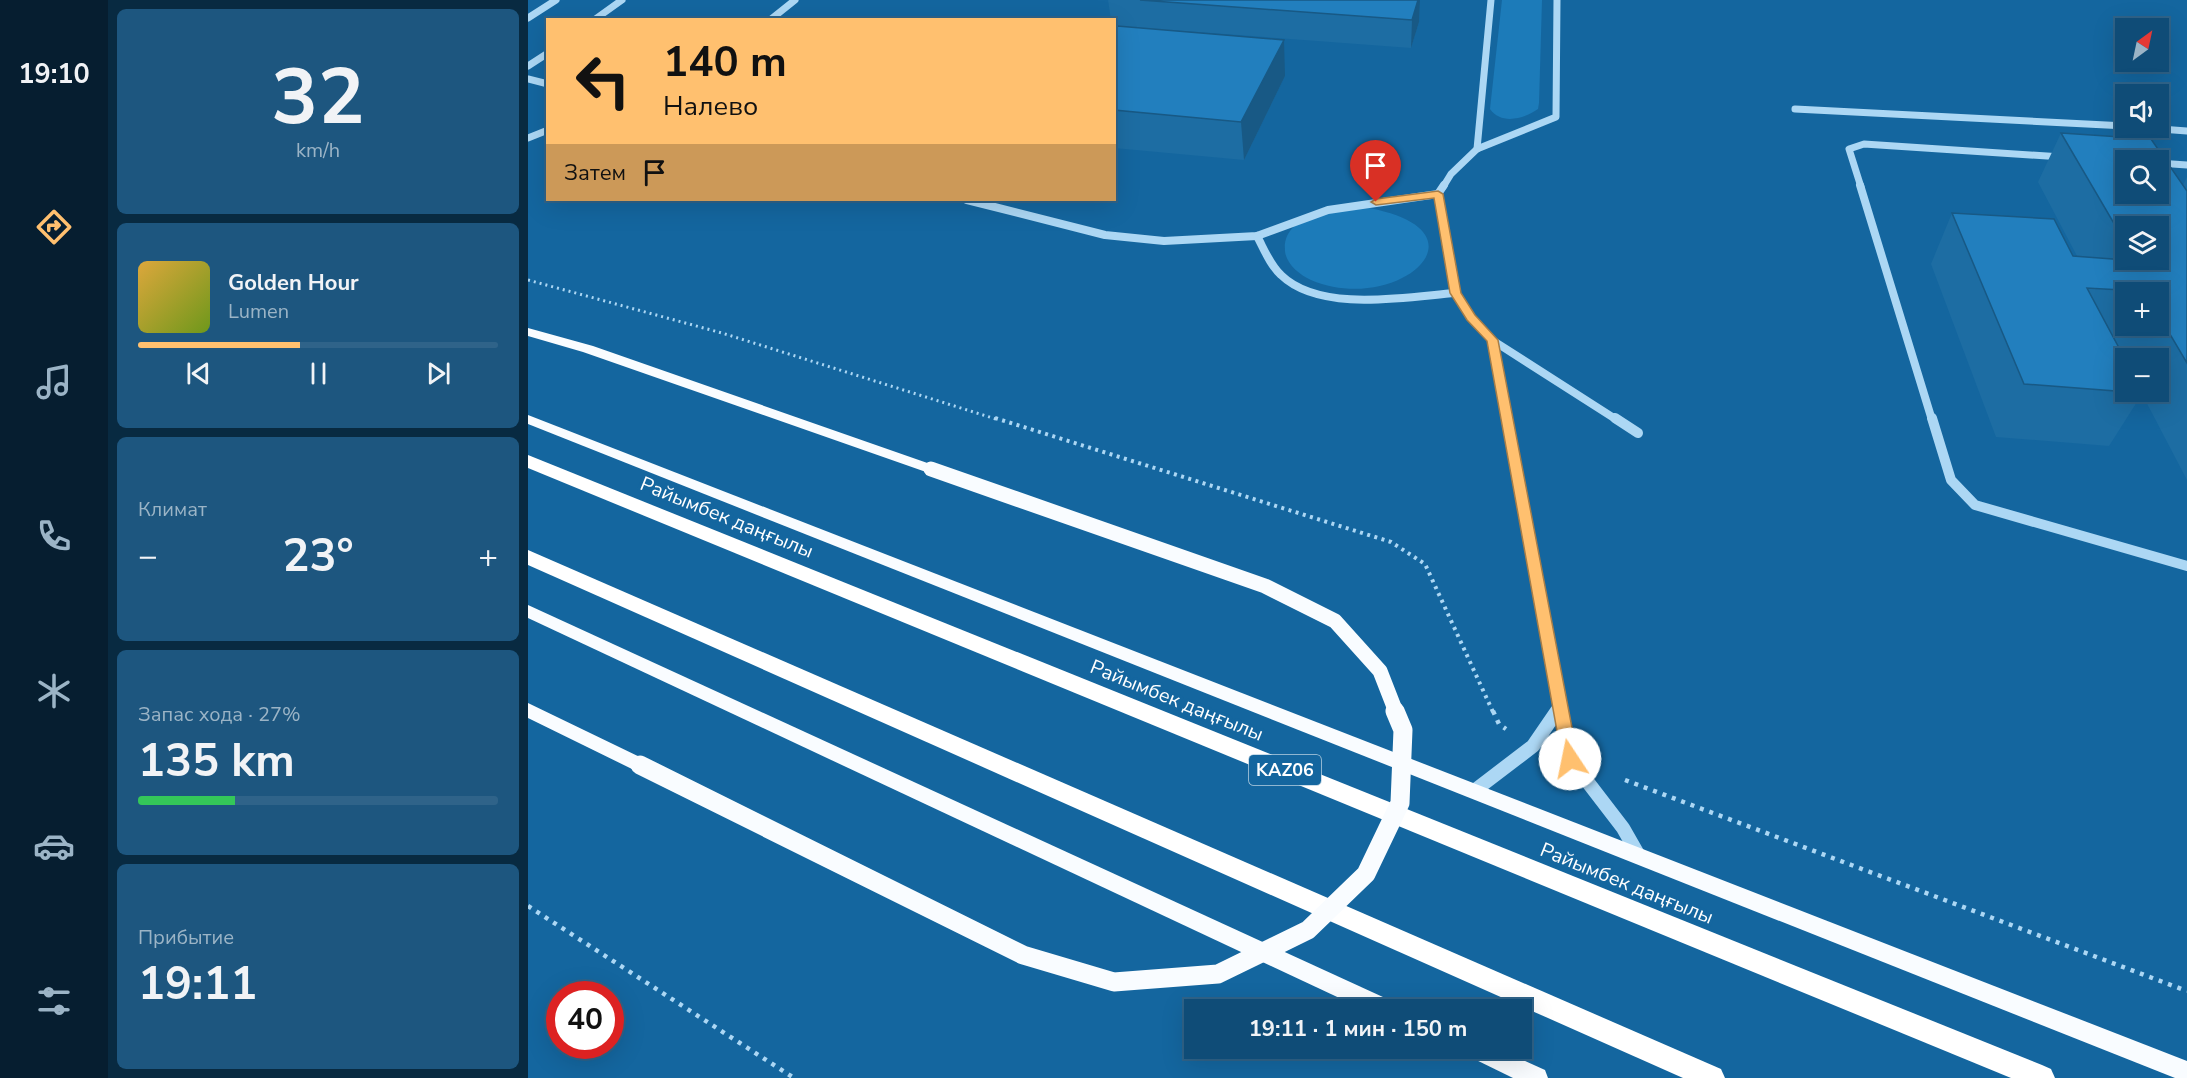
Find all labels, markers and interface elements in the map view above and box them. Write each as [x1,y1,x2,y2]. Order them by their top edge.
north arrow [2115,18,2169,72]
map controls [2115,18,2169,402]
text: 140 m [663,34,787,91]
icon: left [564,42,642,120]
text: 32 [271,44,365,151]
text: 19:10 [18,56,90,93]
button: sound [2115,84,2169,138]
text: Налево [663,88,758,125]
text: km/h [296,137,340,164]
pin [1350,140,1401,202]
icon: arrive [1359,149,1392,182]
button: search [2115,150,2169,204]
icon: arrive [638,156,671,189]
text: Затем [564,158,626,188]
icon: directions [33,206,75,248]
button: layers [2115,216,2169,270]
text: Golden Hour [228,268,359,298]
button: + [2115,282,2169,336]
text: Lumen [228,298,289,325]
button: − [2115,348,2169,402]
icon: previous [182,357,215,390]
icon: pause [302,357,335,390]
icon: next [422,357,455,390]
icon: music [33,361,75,403]
street label: Райымбек даңғылы [636,470,818,565]
text: Климат [138,496,207,523]
icon: phone [33,515,75,557]
text: 23° [282,526,354,587]
text: − [138,534,158,579]
text: + [478,534,498,579]
street label: Райымбек даңғылы [1086,653,1268,748]
icon: climate [33,670,75,712]
text: Запас хода · 27% [138,701,301,728]
position arrow [1538,727,1602,791]
text: 135 km [138,731,295,792]
road number: KАZ06 [1249,755,1321,785]
icon: car [33,825,75,867]
street label: Райымбек даңғылы [1536,836,1718,931]
text: Прибытие [138,924,234,951]
text: 19:11 [138,954,257,1015]
icon: filters [33,980,75,1022]
speed limit sign: 40 [546,981,624,1059]
text: 19:11 · 1 мин · 150 m [1249,1014,1467,1044]

